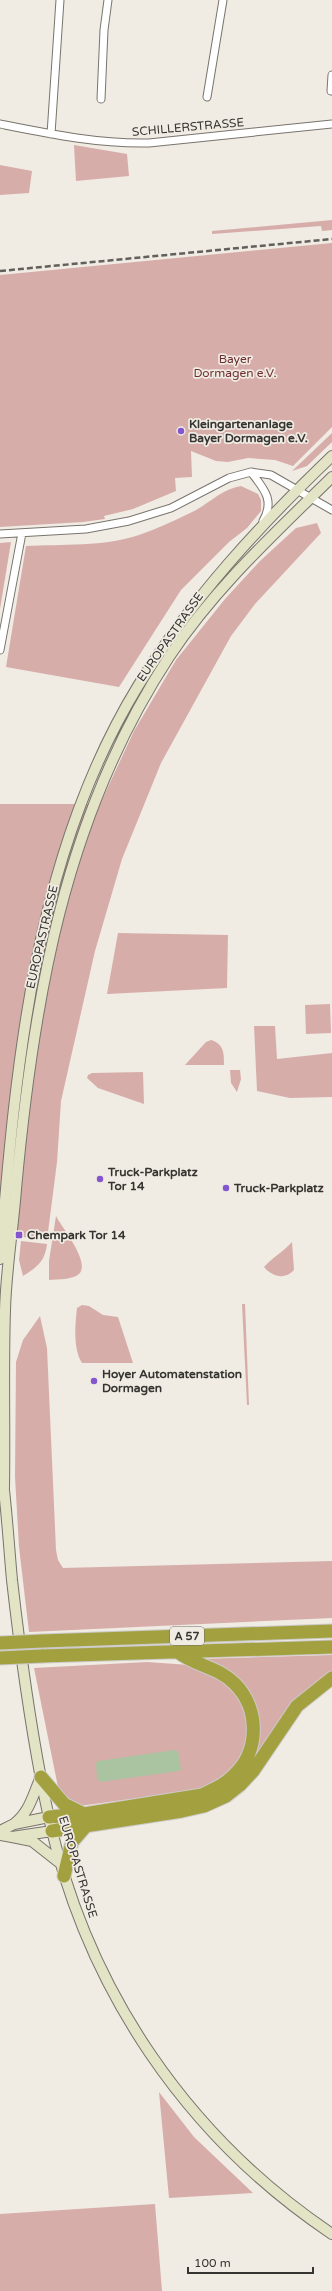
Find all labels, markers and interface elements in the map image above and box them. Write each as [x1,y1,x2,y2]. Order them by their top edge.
street label: SCHILLERSTRASSE [131,115,245,139]
park label: Bayer Dormagen e.V. [193,352,277,380]
place label: Kleingartenanlage Bayer Dormagen e.V. [189,417,308,446]
marker: Kleingartenanlage Bayer Dormagen e.V. [176,426,186,436]
street label: EUROPASTRASSE [134,589,206,684]
street label: EUROPASTRASSE [23,884,61,990]
place label: Truck-Parkplatz Tor 14 [107,1165,198,1193]
marker: Truck-Parkplatz Tor 14 [95,1174,105,1184]
place label: Truck-Parkplatz [233,1181,324,1196]
marker: Truck-Parkplatz [221,1183,231,1193]
place label: Chempark Tor 14 [27,1228,126,1243]
marker: Chempark Tor 14 [14,1230,24,1240]
place label: Hoyer Automatenstation Dormagen [102,1367,242,1396]
marker: Hoyer Automatenstation Dormagen [89,1376,99,1386]
road number: A 57 [170,1627,204,1645]
street label: EUROPASTRASSE [56,1814,100,1920]
scale bar [188,2249,313,2275]
text: 100 m [194,2256,231,2270]

